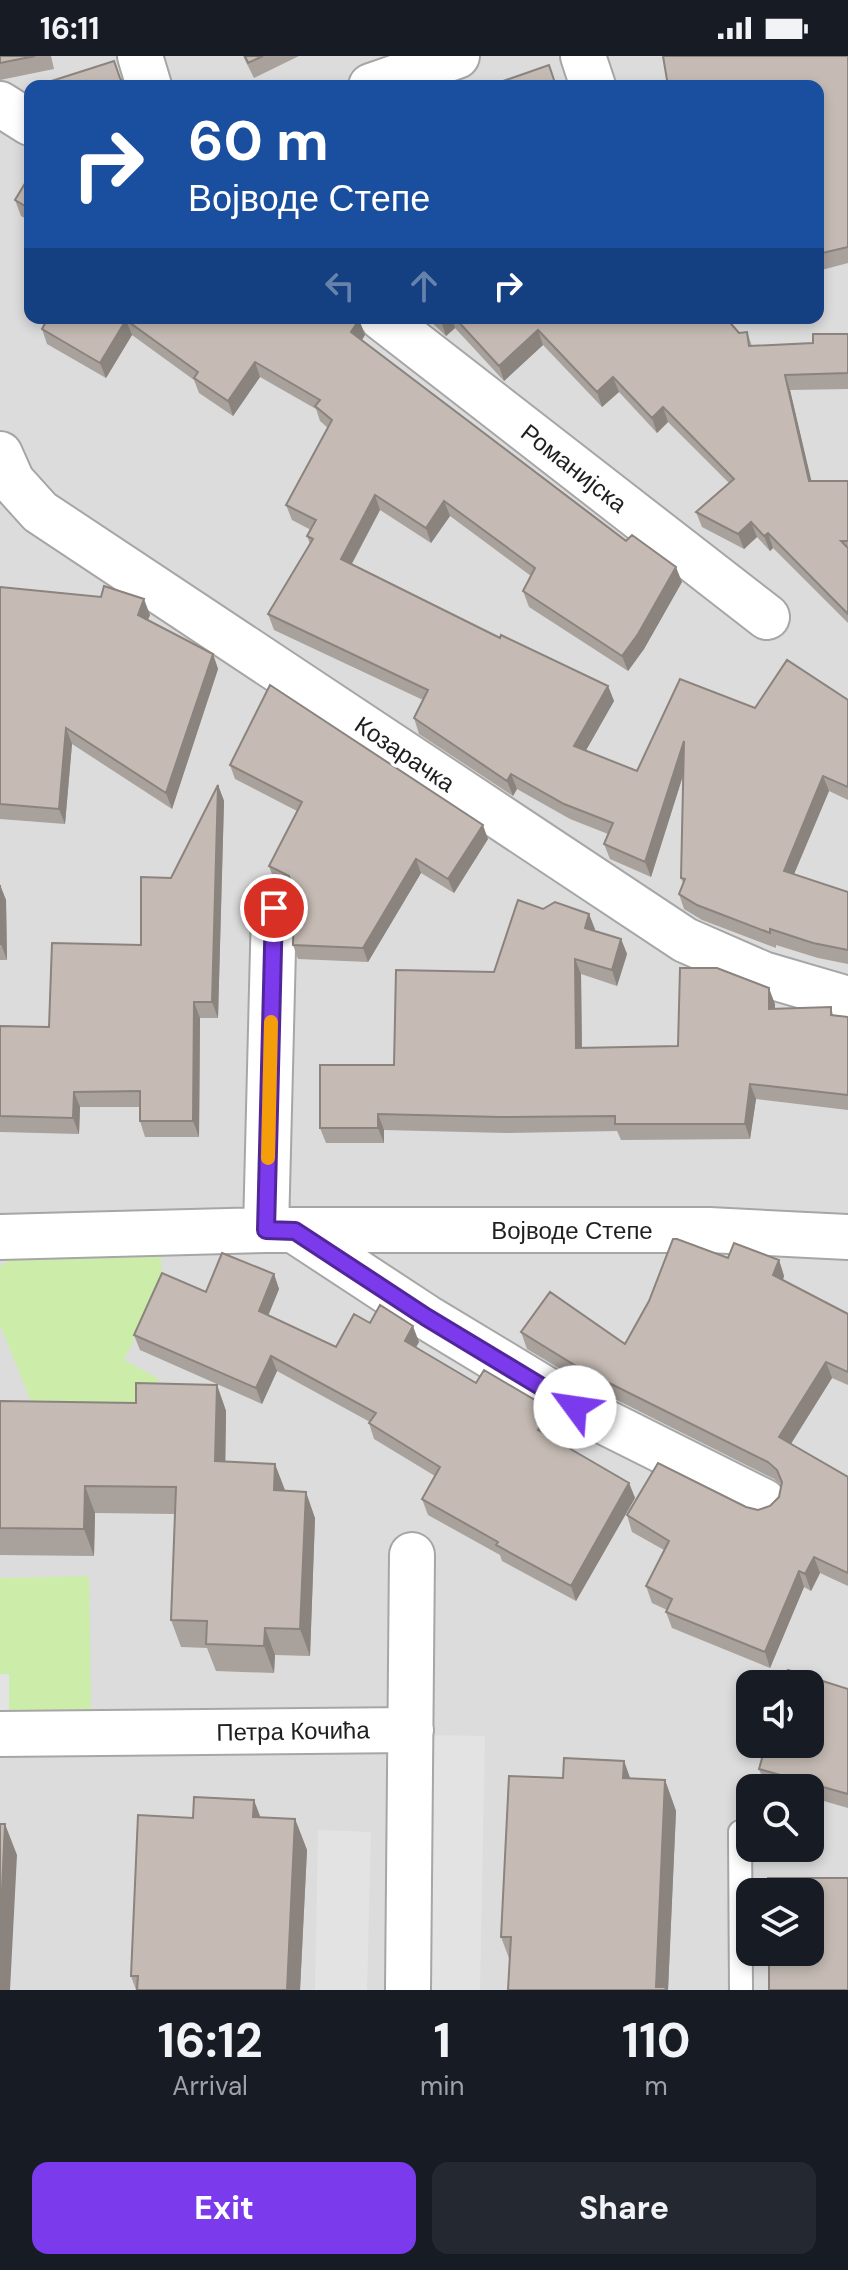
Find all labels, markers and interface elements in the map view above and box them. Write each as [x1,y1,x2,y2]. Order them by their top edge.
text: 16:11 [40,9,99,48]
text: 60 m [188,104,329,177]
icon: right [56,112,160,216]
text: Војводе Степе [188,175,430,222]
icon: left [318,264,362,308]
icon: ahead [402,264,446,308]
icon: right [486,264,530,308]
street label: Романијска [515,417,634,520]
street label: Козарачка [349,709,462,799]
pin [240,874,308,942]
icon: arrive [252,886,296,930]
street label: Војводе Степе [491,1215,653,1246]
position arrow [533,1365,617,1449]
map controls [736,1670,824,1966]
button: sound [736,1670,824,1758]
street label: Петра Кочића [216,1714,371,1748]
button: search [736,1774,824,1862]
button: layers [736,1878,824,1966]
text: 16:12 [157,2009,263,2072]
text: 1 [434,2009,451,2072]
text: 110 [622,2009,691,2072]
text: Arrival [172,2069,248,2103]
text: min [420,2069,464,2103]
text: m [645,2069,668,2103]
button: Exit [32,2162,416,2254]
button: Share [432,2162,816,2254]

